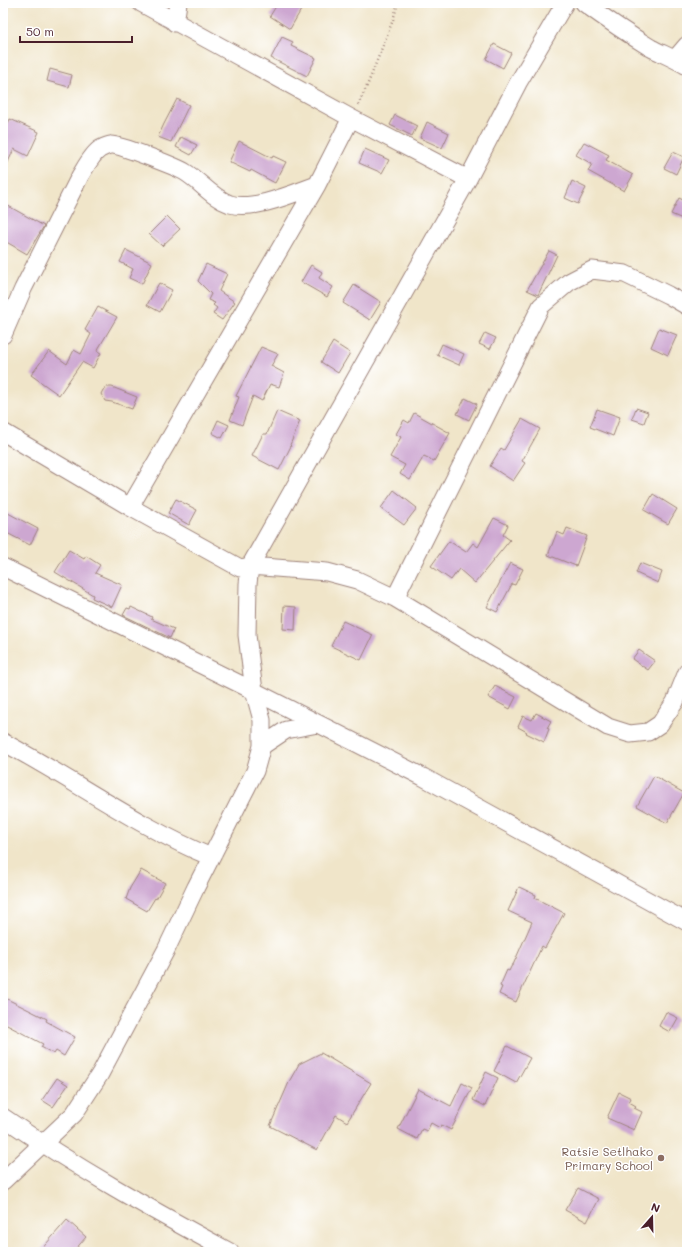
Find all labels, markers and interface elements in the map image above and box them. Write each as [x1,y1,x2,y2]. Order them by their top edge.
scale bar [20,18,132,44]
text: 50 m [26,23,54,39]
place label: Ratsie Setlhako Primary School [562,1143,653,1173]
marker: Ratsie Setlhako Primary School [656,1153,666,1163]
north arrow [632,1197,672,1237]
text: N [649,1199,662,1216]

